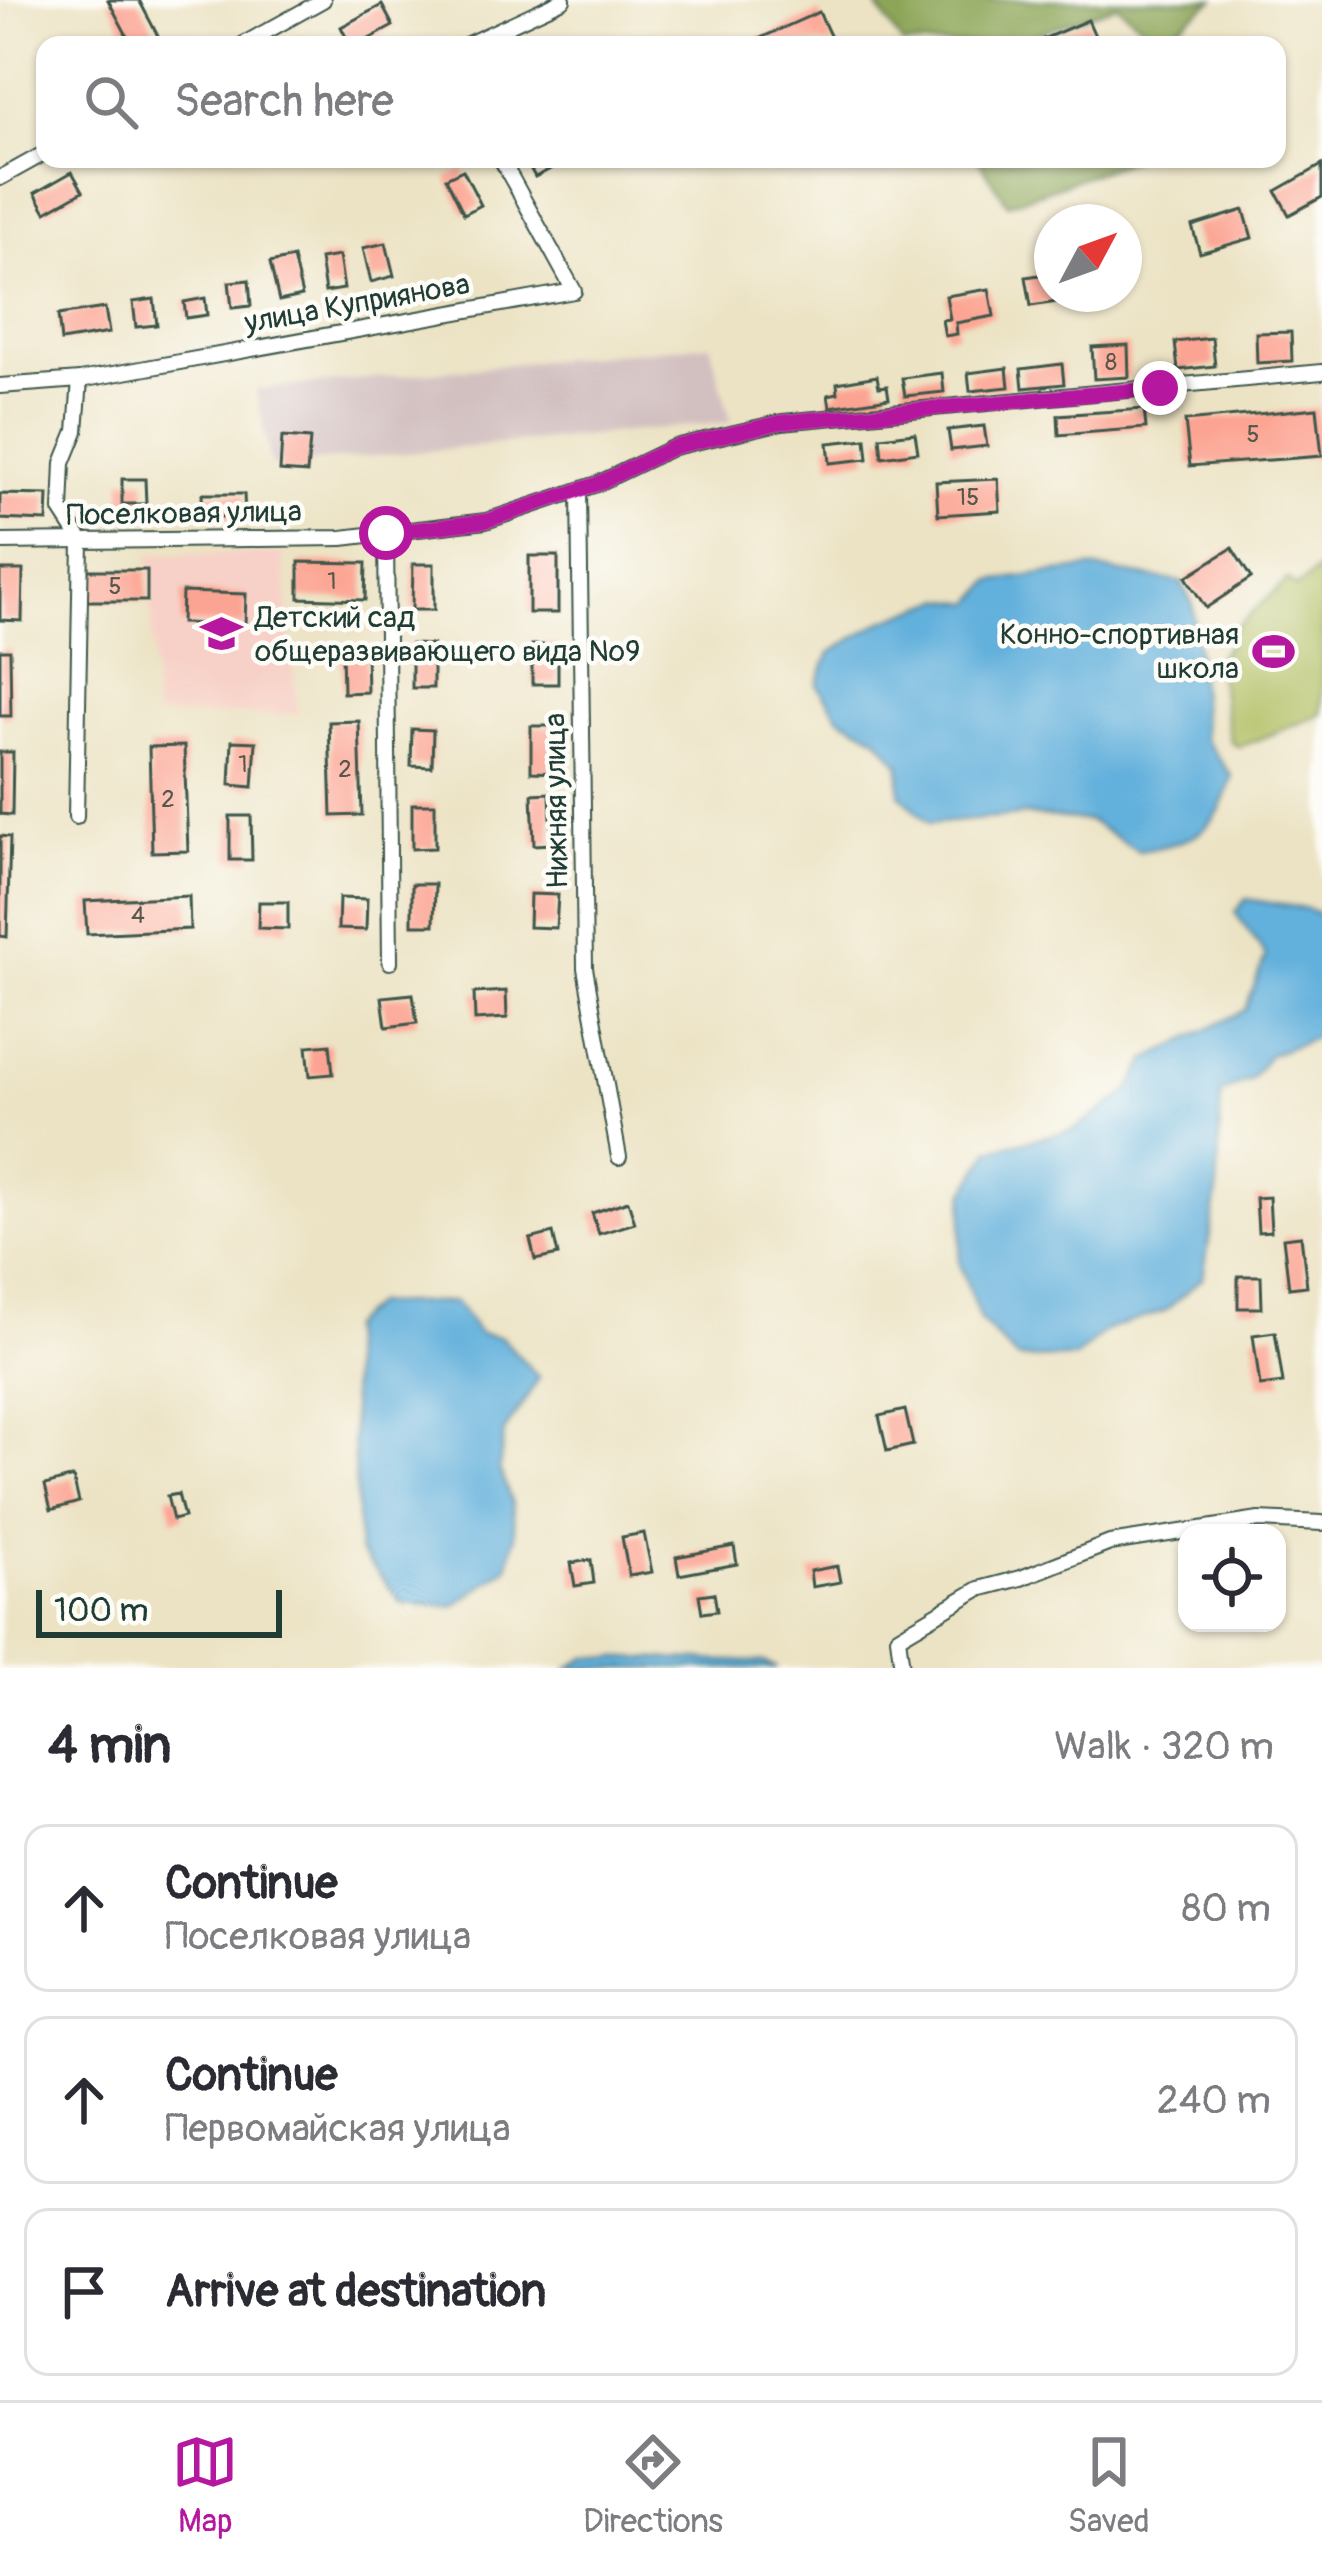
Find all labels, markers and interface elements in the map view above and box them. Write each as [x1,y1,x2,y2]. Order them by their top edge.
search box [36,36,1286,168]
icon: search [78,69,144,135]
text: Search here [174,74,394,130]
north arrow [1034,204,1142,312]
street label: улица Куприянова [241,265,473,342]
house number: 8 [1105,348,1117,377]
route end [1133,361,1187,415]
house number: 5 [1246,420,1260,449]
house number: 15 [957,483,979,512]
street label: Поселковая улица [66,493,302,534]
route start [359,506,413,560]
house number: 1 [327,567,337,596]
house number: 5 [108,572,122,601]
place label: Детский сад общеразвивающего вида №9 [254,599,640,670]
school or university icon: Детский сад общеразвивающего вида №9 [198,611,244,657]
place label: Конно-спортивная школа [1000,616,1239,687]
sports icon: Конно-спортивная школа [1250,628,1296,674]
street label: Нижняя улица [536,713,577,889]
house number: 1 [238,750,248,779]
house number: 2 [338,755,352,784]
house number: 2 [161,785,175,814]
house number: 4 [131,901,145,930]
map controls [1178,1524,1286,1632]
button: locate [1178,1524,1286,1632]
scale bar [36,1584,282,1637]
text: 100 m [54,1590,148,1631]
text: 4 min [48,1714,171,1778]
text: Walk · 320 m [1054,1722,1274,1771]
text: Continue [165,1856,338,1912]
icon: ahead [51,1875,117,1941]
text: 80 m [1182,1884,1271,1933]
text: Поселковая улица [165,1912,471,1961]
text: Continue [165,2048,338,2104]
icon: ahead [51,2067,117,2133]
text: 240 m [1157,2076,1271,2125]
text: Первомайская улица [165,2104,511,2153]
icon: arrive [51,2259,117,2325]
text: Arrive at destination [165,2264,546,2320]
tab: Map [172,2429,238,2542]
tab: Directions [583,2429,723,2542]
tab: Saved [1068,2429,1150,2542]

